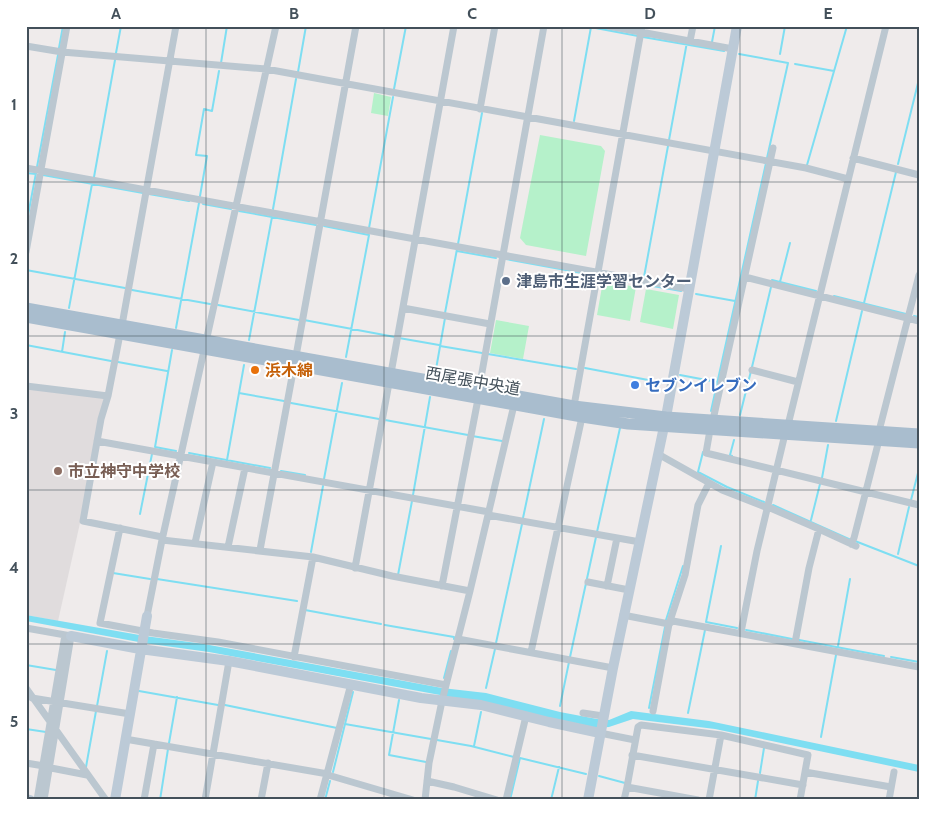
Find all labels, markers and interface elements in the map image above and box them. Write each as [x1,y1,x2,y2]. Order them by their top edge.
text: A [111,4,121,23]
text: B [289,4,299,23]
text: C [467,4,477,23]
text: D [644,4,656,23]
text: E [823,4,833,23]
text: 1 [11,95,17,114]
text: 2 [10,249,18,268]
place label: 津島市生涯学習センター [516,272,692,291]
marker: 津島市生涯学習センター [500,275,512,287]
place label: 浜木綿 [265,361,313,380]
street label: 西尾張中央道 [424,363,522,399]
marker: 浜木綿 [249,364,261,376]
place label: セブンイレブン [645,376,757,395]
marker: セブンイレブン [629,379,641,391]
text: 3 [10,404,18,423]
place label: 市立神守中学校 [68,462,180,481]
marker: 市立神守中学校 [52,465,64,477]
text: 4 [9,558,19,577]
text: 5 [10,712,18,731]

